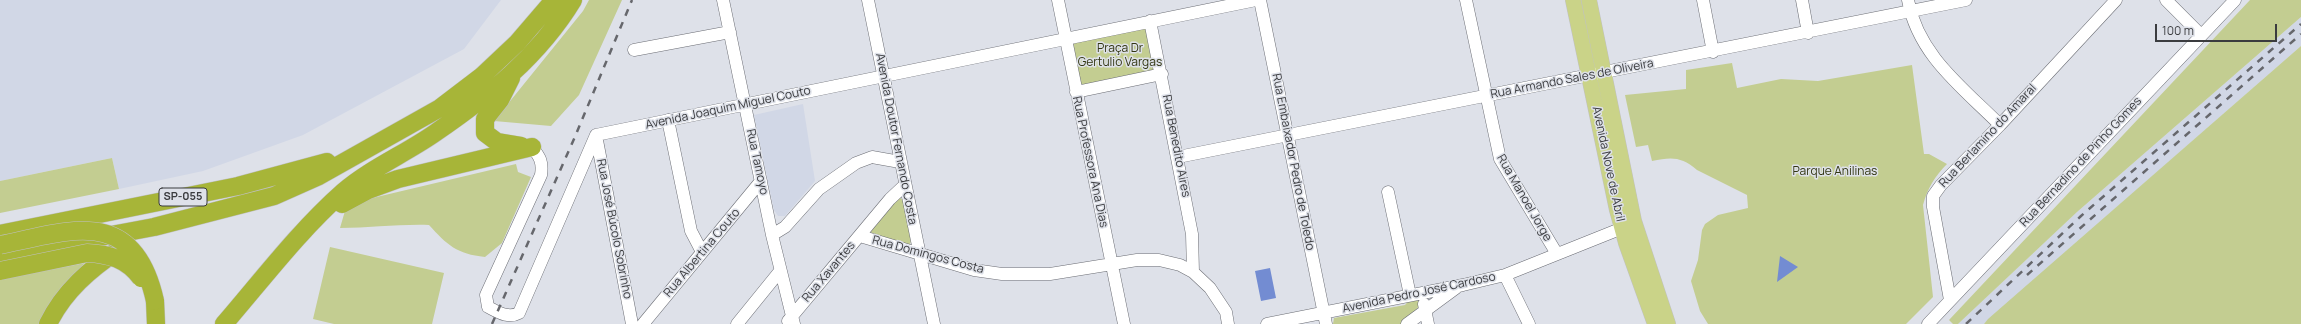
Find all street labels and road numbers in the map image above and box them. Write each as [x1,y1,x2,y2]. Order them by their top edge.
street label: Avenida Doutor Fernando Costa [872,52,920,226]
street label: Rua Armando Sales de Oliveira [1489,56,1655,102]
street label: Rua Embaixador Pedro de Toledo [1269,72,1317,252]
street label: Rua Berlamino do Amaral [1936,81,2040,191]
street label: Avenida Joaquim Miguel Couto [644,83,812,133]
street label: Rua Benedito Aires [1159,94,1193,198]
street label: Rua Bernadino de Pinho Gomes [2017,94,2145,230]
street label: Rua Professora Ana Dias [1069,95,1111,229]
street label: Avenida Nove de Abril [1589,105,1627,223]
street label: Rua Tamoyo [743,128,771,196]
street label: Rua Manoel Jorge [1493,152,1555,244]
street label: Rua José Búcolo Sobrinho [593,158,635,300]
road number: SP-055 [159,188,207,206]
street label: Rua Albertina Couto [661,206,743,300]
street label: Rua Domingos Costa [870,233,986,277]
street label: Rua Xavantes [799,239,859,305]
street label: Avenida Pedro José Cardoso [1341,270,1497,316]

